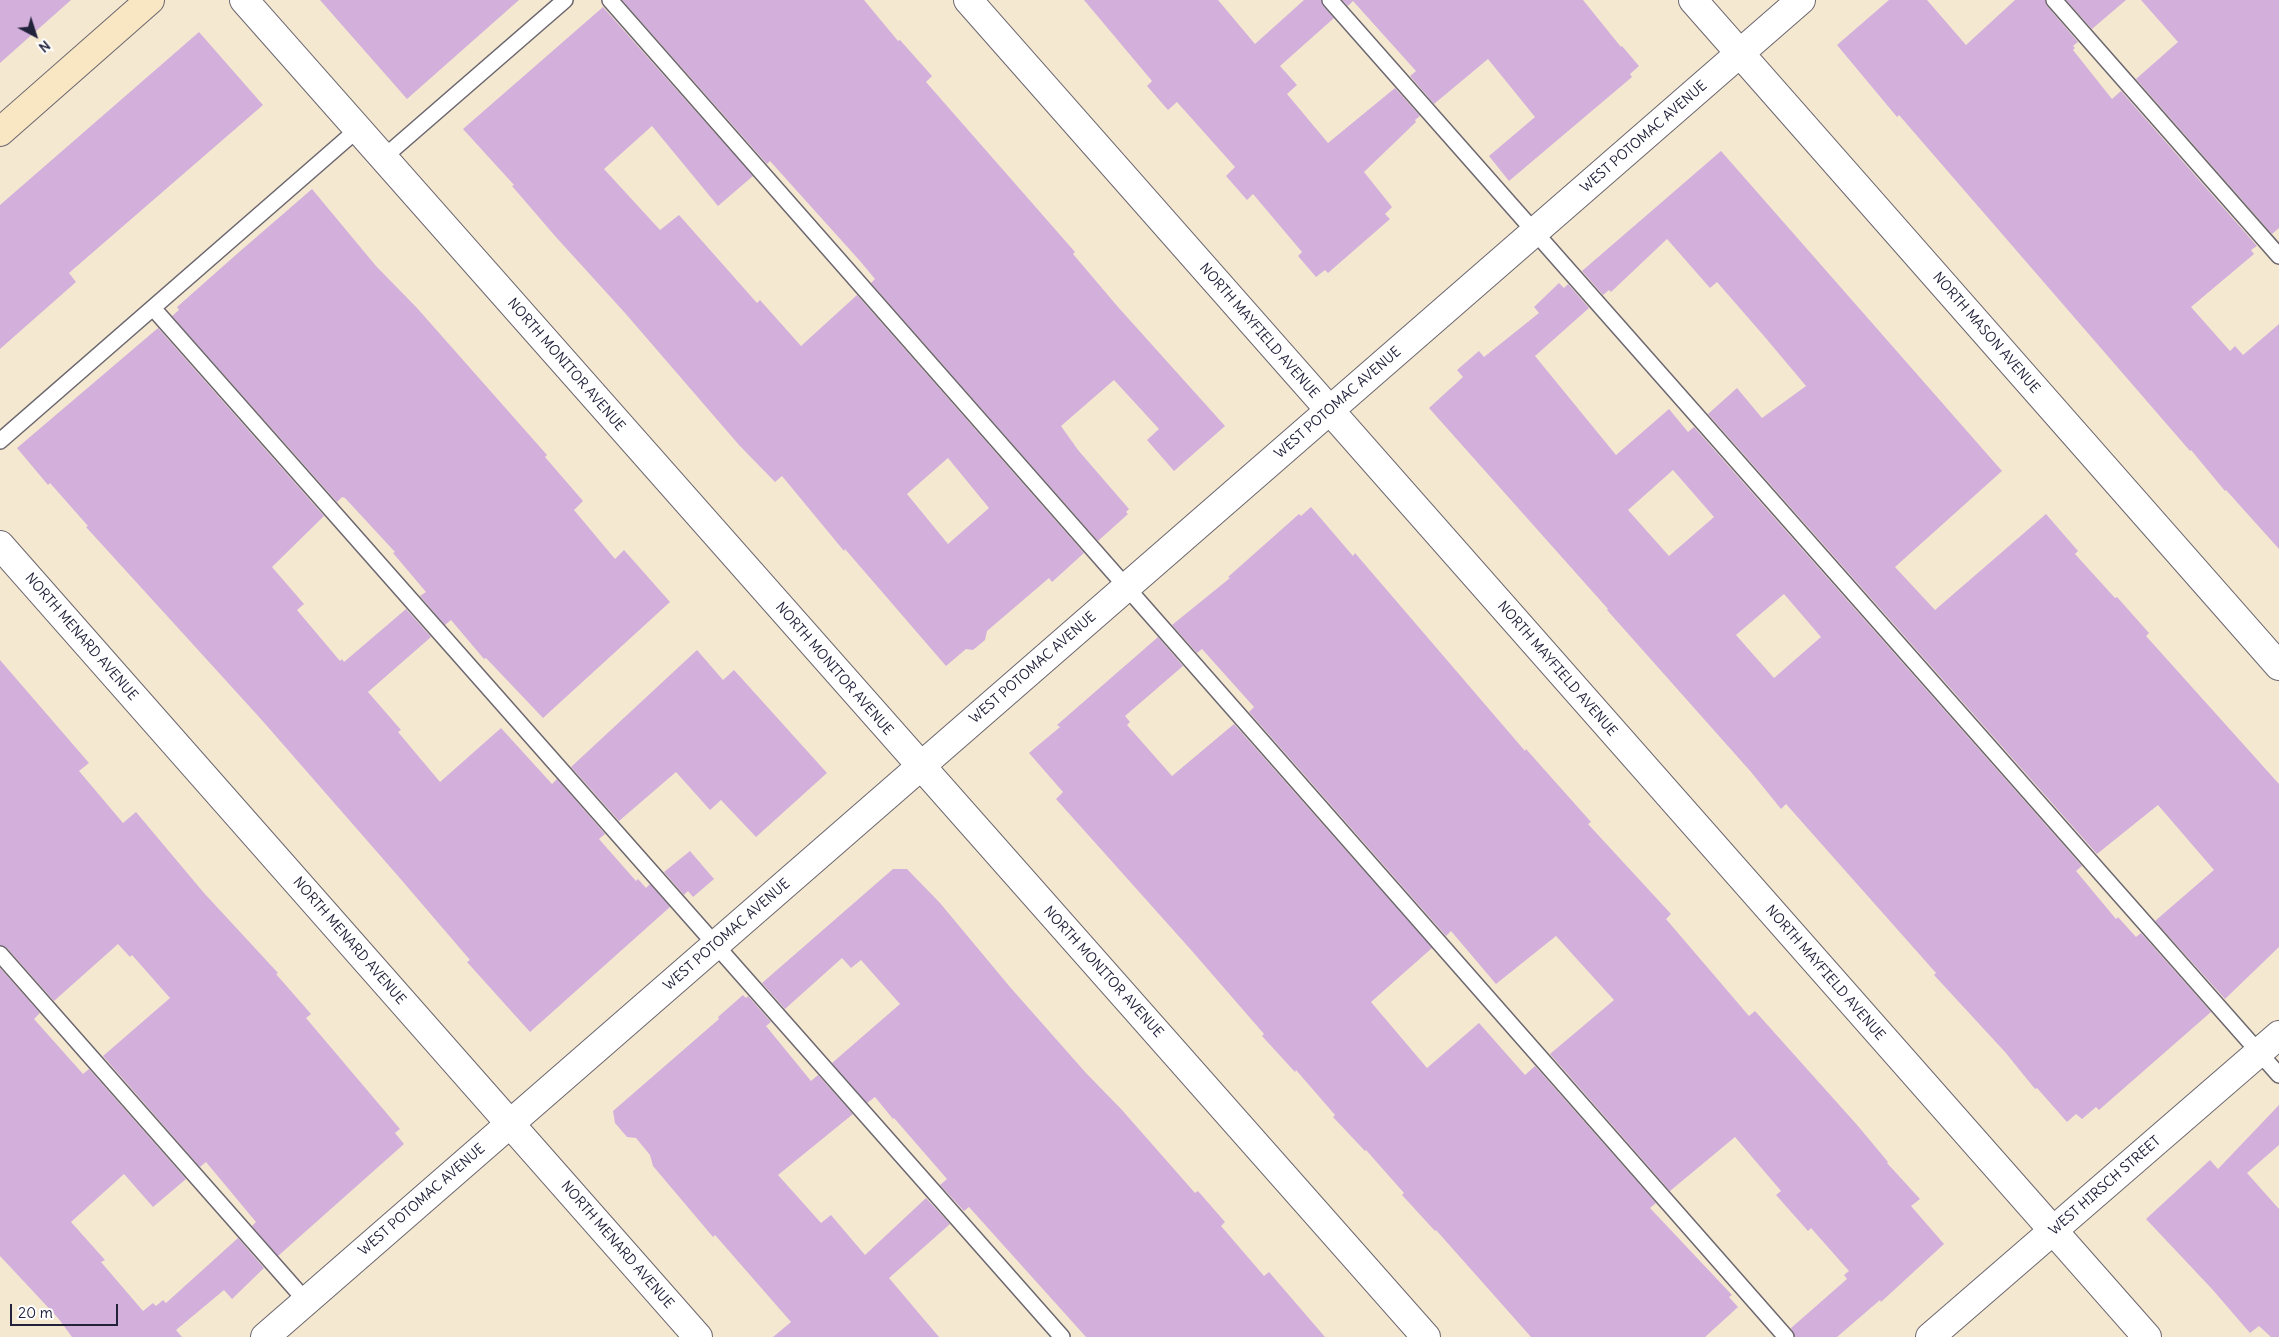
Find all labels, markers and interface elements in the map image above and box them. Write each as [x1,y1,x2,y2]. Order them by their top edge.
north arrow [10,10,60,60]
text: N [35,36,54,56]
street label: WEST POTOMAC AVENUE [1577,78,1711,196]
street label: NORTH MAYFIELD AVENUE [1196,260,1322,402]
street label: NORTH MASON AVENUE [1929,269,2043,397]
street label: NORTH MONITOR AVENUE [504,295,628,435]
street label: WEST POTOMAC AVENUE [1271,344,1405,462]
street label: NORTH MENARD AVENUE [21,570,141,704]
street label: NORTH MAYFIELD AVENUE [1494,598,1620,740]
street label: NORTH MONITOR AVENUE [772,599,896,739]
street label: WEST POTOMAC AVENUE [966,609,1100,727]
street label: NORTH MENARD AVENUE [289,874,409,1008]
street label: WEST POTOMAC AVENUE [660,876,794,994]
street label: NORTH MAYFIELD AVENUE [1762,902,1888,1044]
street label: NORTH MONITOR AVENUE [1040,903,1166,1041]
street label: WEST HIRSCH STREET [2046,1133,2164,1239]
street label: WEST POTOMAC AVENUE [355,1141,489,1259]
street label: NORTH MENARD AVENUE [557,1178,677,1312]
scale bar [12,1294,120,1326]
text: 20 m [18,1303,53,1322]

